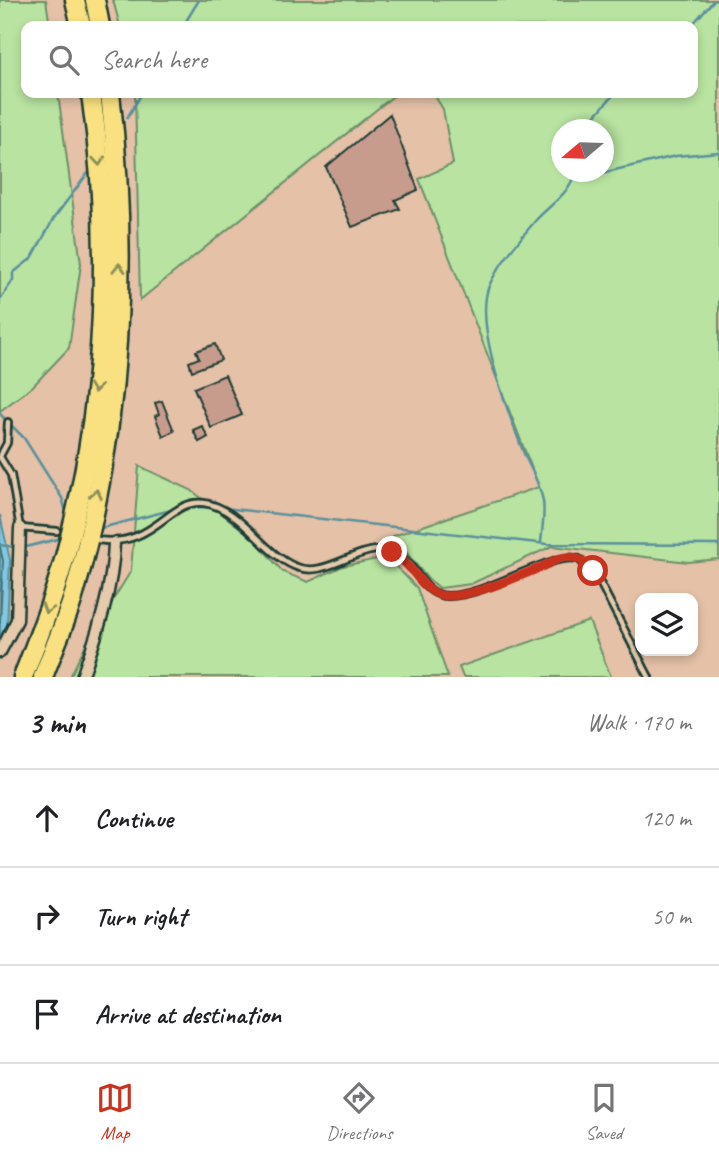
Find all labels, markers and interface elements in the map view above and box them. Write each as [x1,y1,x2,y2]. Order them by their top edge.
search box [21,21,698,98]
icon: search [45,41,83,79]
text: Search here [101,43,207,76]
north arrow [551,119,614,182]
one-way arrow [91,155,106,166]
one-way arrow [111,263,127,273]
one-way arrow [88,382,103,393]
one-way arrow [88,488,103,500]
route end [376,536,407,567]
route start [577,555,608,586]
map controls [635,593,698,656]
button: layers [635,593,698,656]
one-way arrow [41,603,56,615]
text: 3 min [28,704,85,742]
text: Walk · 170 m [587,708,691,737]
icon: ahead [28,799,66,837]
text: Continue [95,802,173,835]
text: 120 m [642,804,691,833]
icon: right [28,897,66,935]
text: Turn right [95,900,186,933]
text: 50 m [652,902,691,931]
icon: arrive [28,995,66,1033]
text: Arrive at destination [95,998,281,1031]
tab: Map [96,1079,134,1145]
tab: Directions [326,1079,393,1145]
tab: Saved [585,1079,623,1145]

